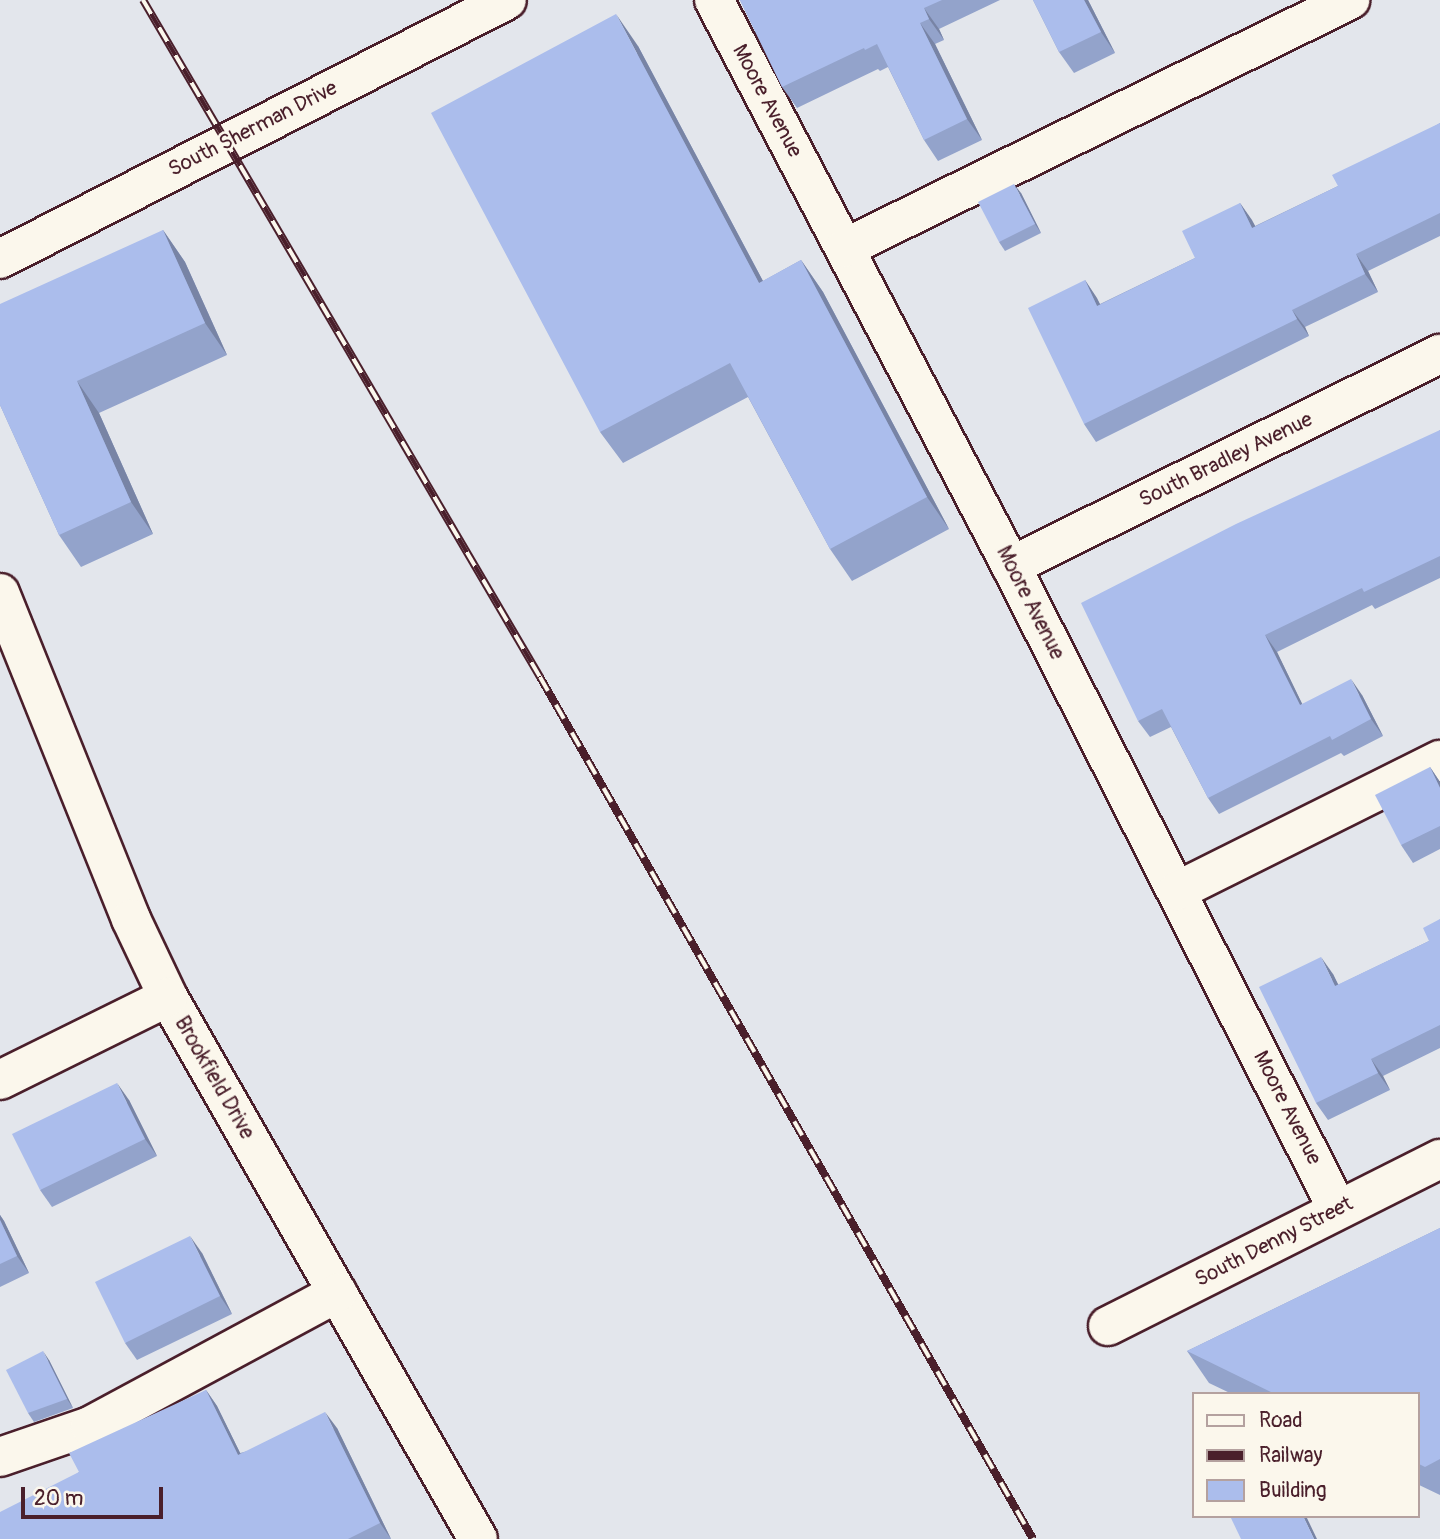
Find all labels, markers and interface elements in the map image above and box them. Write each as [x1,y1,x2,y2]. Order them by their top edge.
street label: Moore Avenue [727,40,807,162]
street label: South Sherman Drive [164,76,342,182]
street label: South Bradley Avenue [1135,407,1317,513]
street label: Moore Avenue [991,542,1069,664]
street label: Brookfield Drive [169,1012,259,1144]
street label: Moore Avenue [1248,1047,1326,1169]
street label: South Denny Street [1191,1191,1357,1293]
legend [1192,1392,1419,1518]
text: Road [1259,1407,1303,1434]
text: Railway [1259,1442,1323,1469]
scale bar [24,1472,166,1516]
text: Building [1259,1477,1326,1504]
text: 20 m [34,1485,83,1512]

